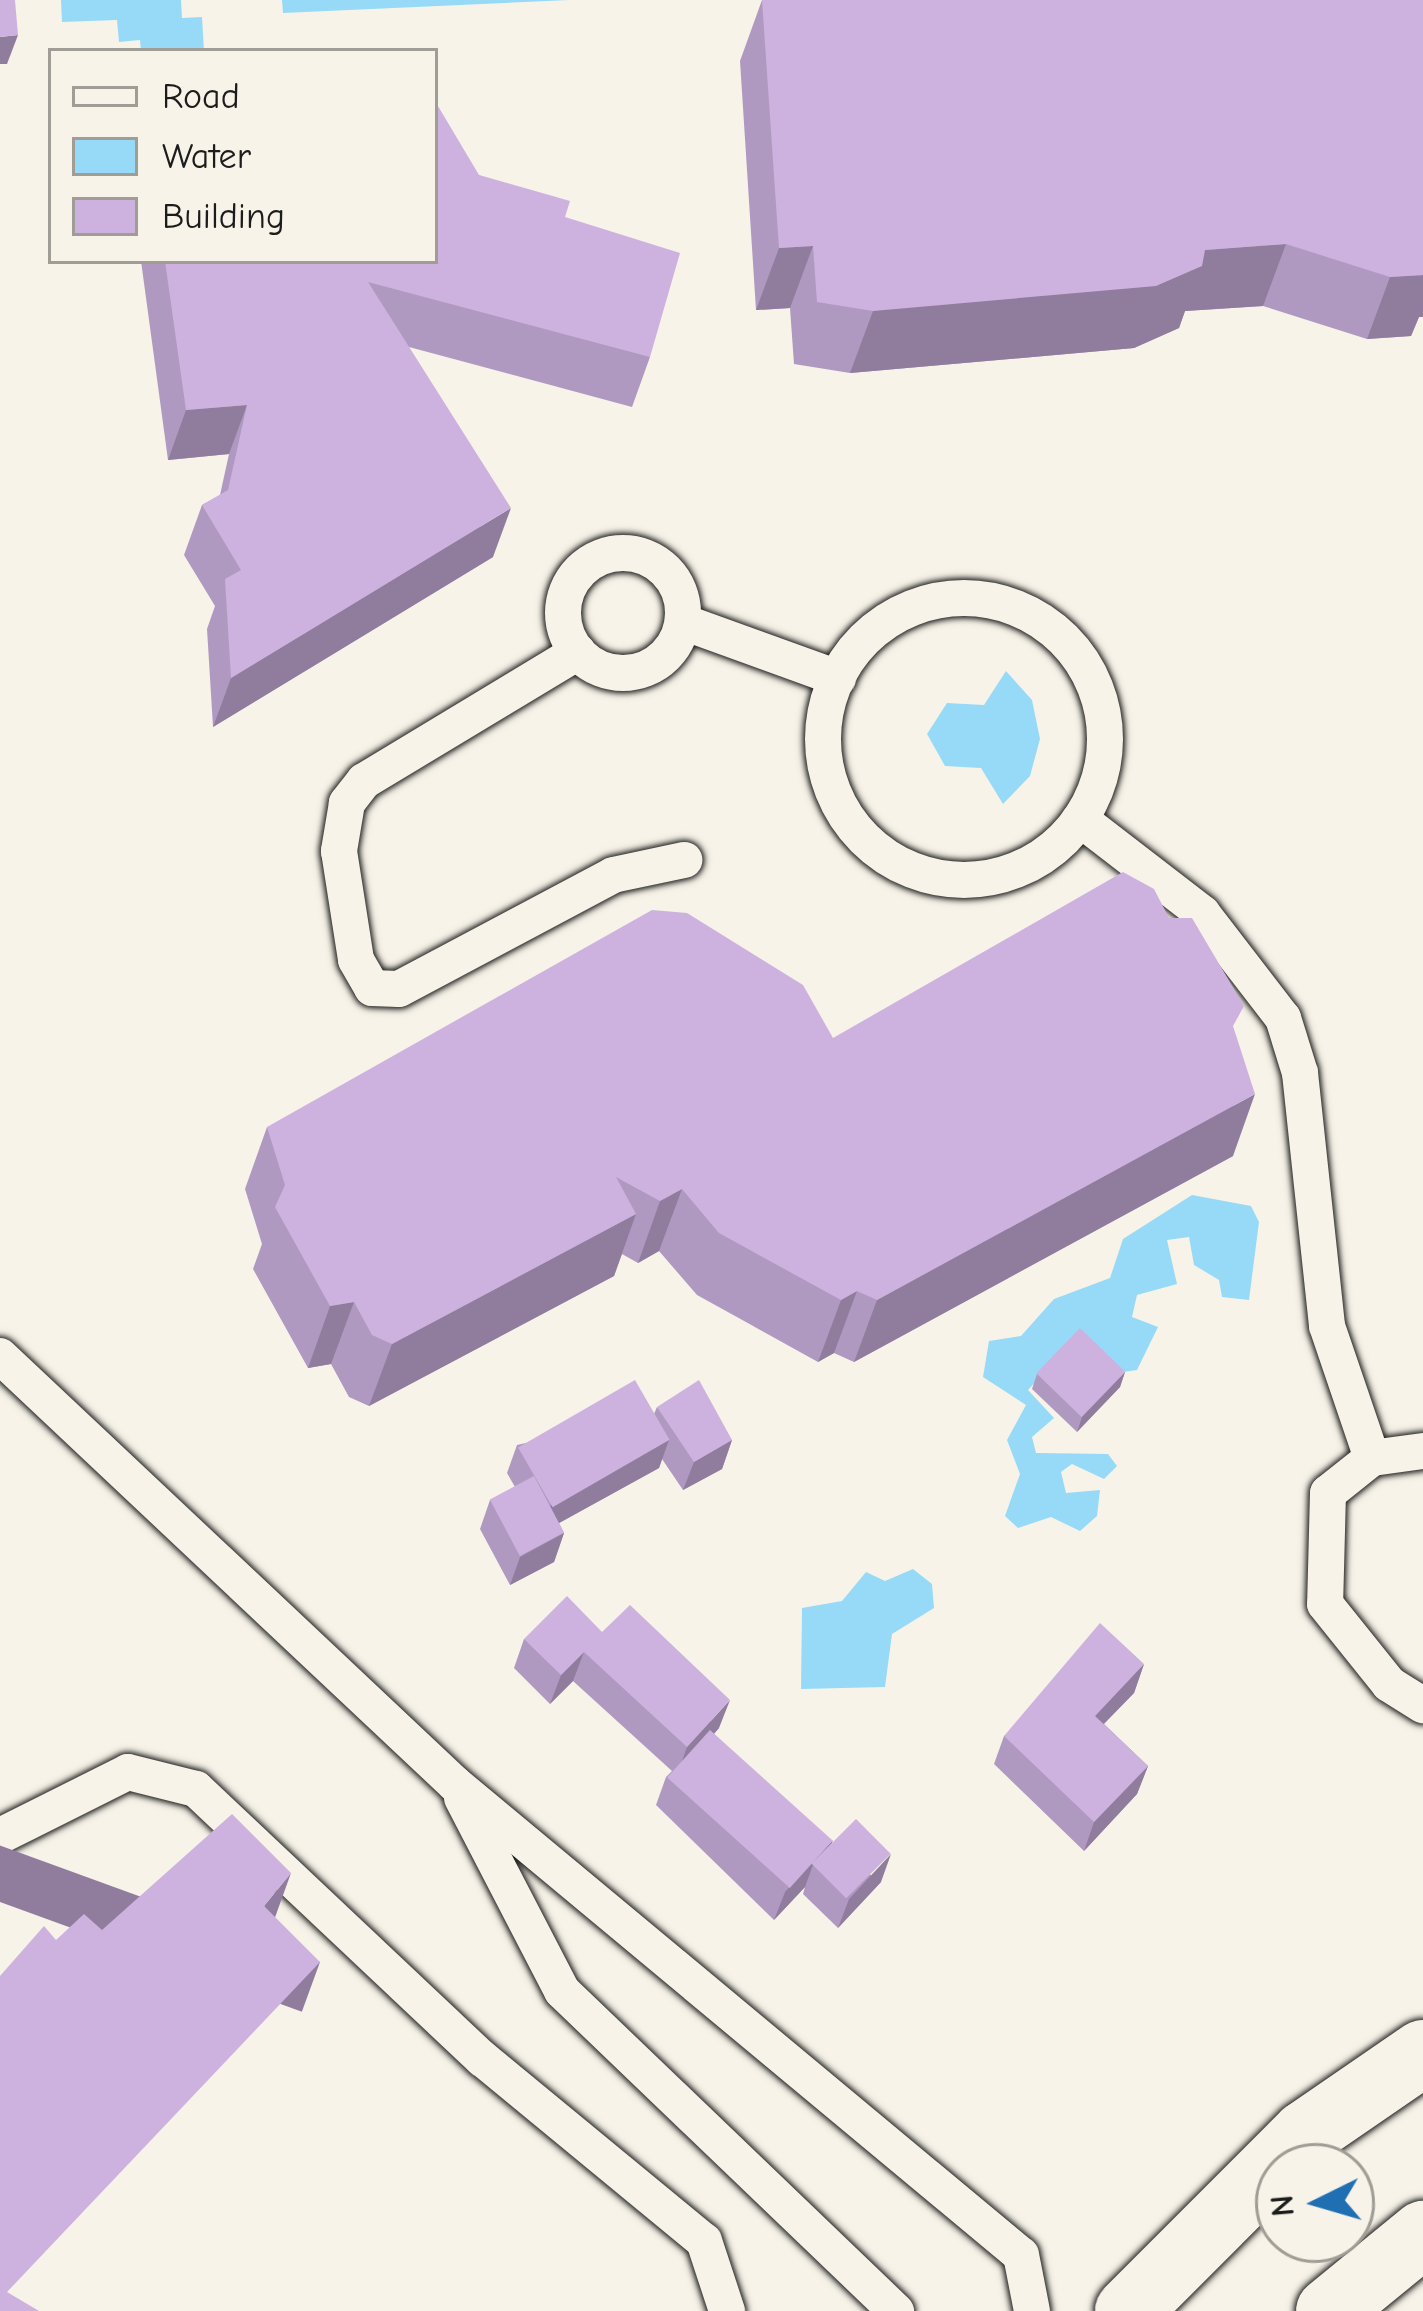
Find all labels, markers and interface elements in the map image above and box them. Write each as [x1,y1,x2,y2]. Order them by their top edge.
legend [48,48,438,264]
text: Road [162,76,240,117]
text: Water [162,136,251,177]
text: Building [162,196,285,237]
north arrow [1255,2143,1375,2263]
text: N [1262,2193,1302,2218]

